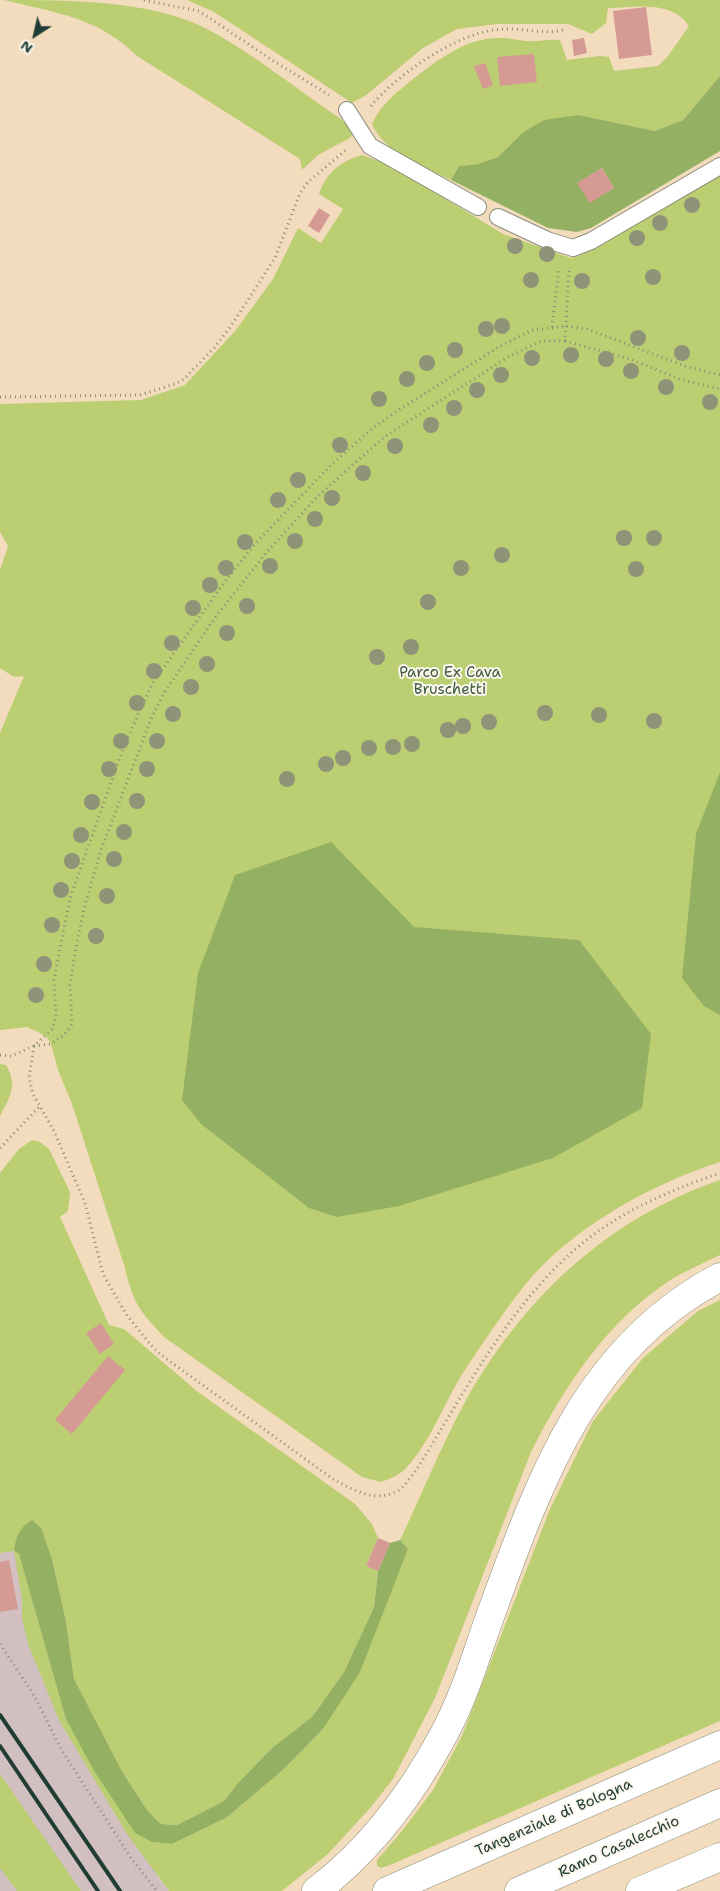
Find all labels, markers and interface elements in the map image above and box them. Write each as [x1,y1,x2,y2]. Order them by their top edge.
north arrow [10,10,60,60]
text: N [17,37,36,58]
park label: Parco Ex Cava Bruschetti [399,664,501,699]
street label: Tangenziale di Bologna [473,1775,635,1861]
street label: Ramo Casalecchio [556,1812,682,1882]

